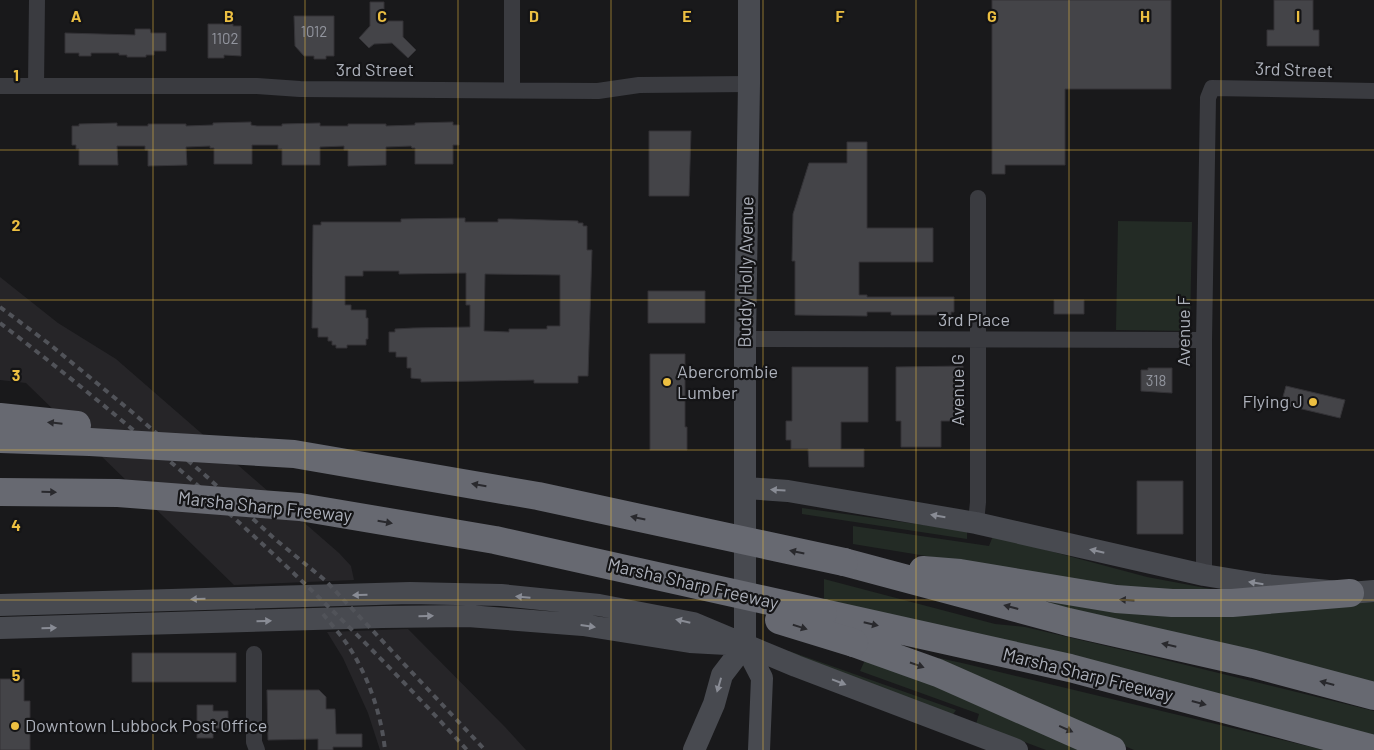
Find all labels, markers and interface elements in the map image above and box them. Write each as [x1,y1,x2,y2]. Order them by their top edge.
text: A [71,6,82,25]
text: B [224,6,234,25]
text: C [377,6,387,25]
text: D [529,6,539,25]
text: E [682,6,692,25]
text: F [836,6,845,25]
text: G [987,6,997,25]
text: H [1140,6,1150,25]
text: I [1296,6,1300,25]
house number: 1012 [301,22,327,40]
house number: 1102 [211,29,239,47]
street label: 3rd Street [1255,57,1334,81]
street label: 3rd Street [336,58,414,80]
text: 1 [13,65,19,84]
street label: Buddy Holly Avenue [733,196,757,348]
text: 2 [12,215,21,234]
street label: Avenue F [1172,295,1194,367]
street label: 3rd Place [938,308,1010,330]
street label: Avenue G [946,354,968,426]
place label: Abercrombie Lumber [677,360,778,403]
text: 3 [12,365,20,384]
house number: 318 [1146,371,1166,389]
marker: Abercrombie Lumber [661,376,673,388]
place label: Flying J [1242,390,1303,412]
marker: Flying J [1307,396,1319,408]
one-way arrow [47,419,63,427]
one-way arrow [470,481,486,489]
street label: Marsha Sharp Freeway [177,486,353,526]
one-way arrow [769,486,785,494]
one-way arrow [41,489,57,497]
one-way arrow [930,512,946,520]
one-way arrow [629,513,645,521]
text: 4 [11,515,21,534]
one-way arrow [377,518,393,526]
one-way arrow [1089,547,1104,555]
one-way arrow [789,548,804,556]
street label: Marsha Sharp Freeway [606,553,781,613]
one-way arrow [1247,579,1263,587]
one-way arrow [352,591,368,599]
one-way arrow [515,593,531,601]
one-way arrow [190,596,206,604]
one-way arrow [1119,596,1135,604]
one-way arrow [1004,602,1019,610]
one-way arrow [418,612,434,620]
one-way arrow [256,616,272,624]
one-way arrow [676,617,691,625]
one-way arrow [863,620,878,628]
one-way arrow [580,622,596,630]
one-way arrow [793,623,808,631]
one-way arrow [41,624,57,632]
one-way arrow [1161,640,1177,648]
street label: Marsha Sharp Freeway [1001,642,1176,706]
one-way arrow [909,662,924,669]
text: 5 [12,665,21,684]
one-way arrow [715,677,723,693]
one-way arrow [832,679,847,686]
one-way arrow [1319,679,1334,687]
one-way arrow [1191,699,1206,707]
place label: Downtown Lubbock Post Office [25,714,267,736]
marker: Downtown Lubbock Post Office [9,720,21,732]
one-way arrow [1059,726,1073,734]

